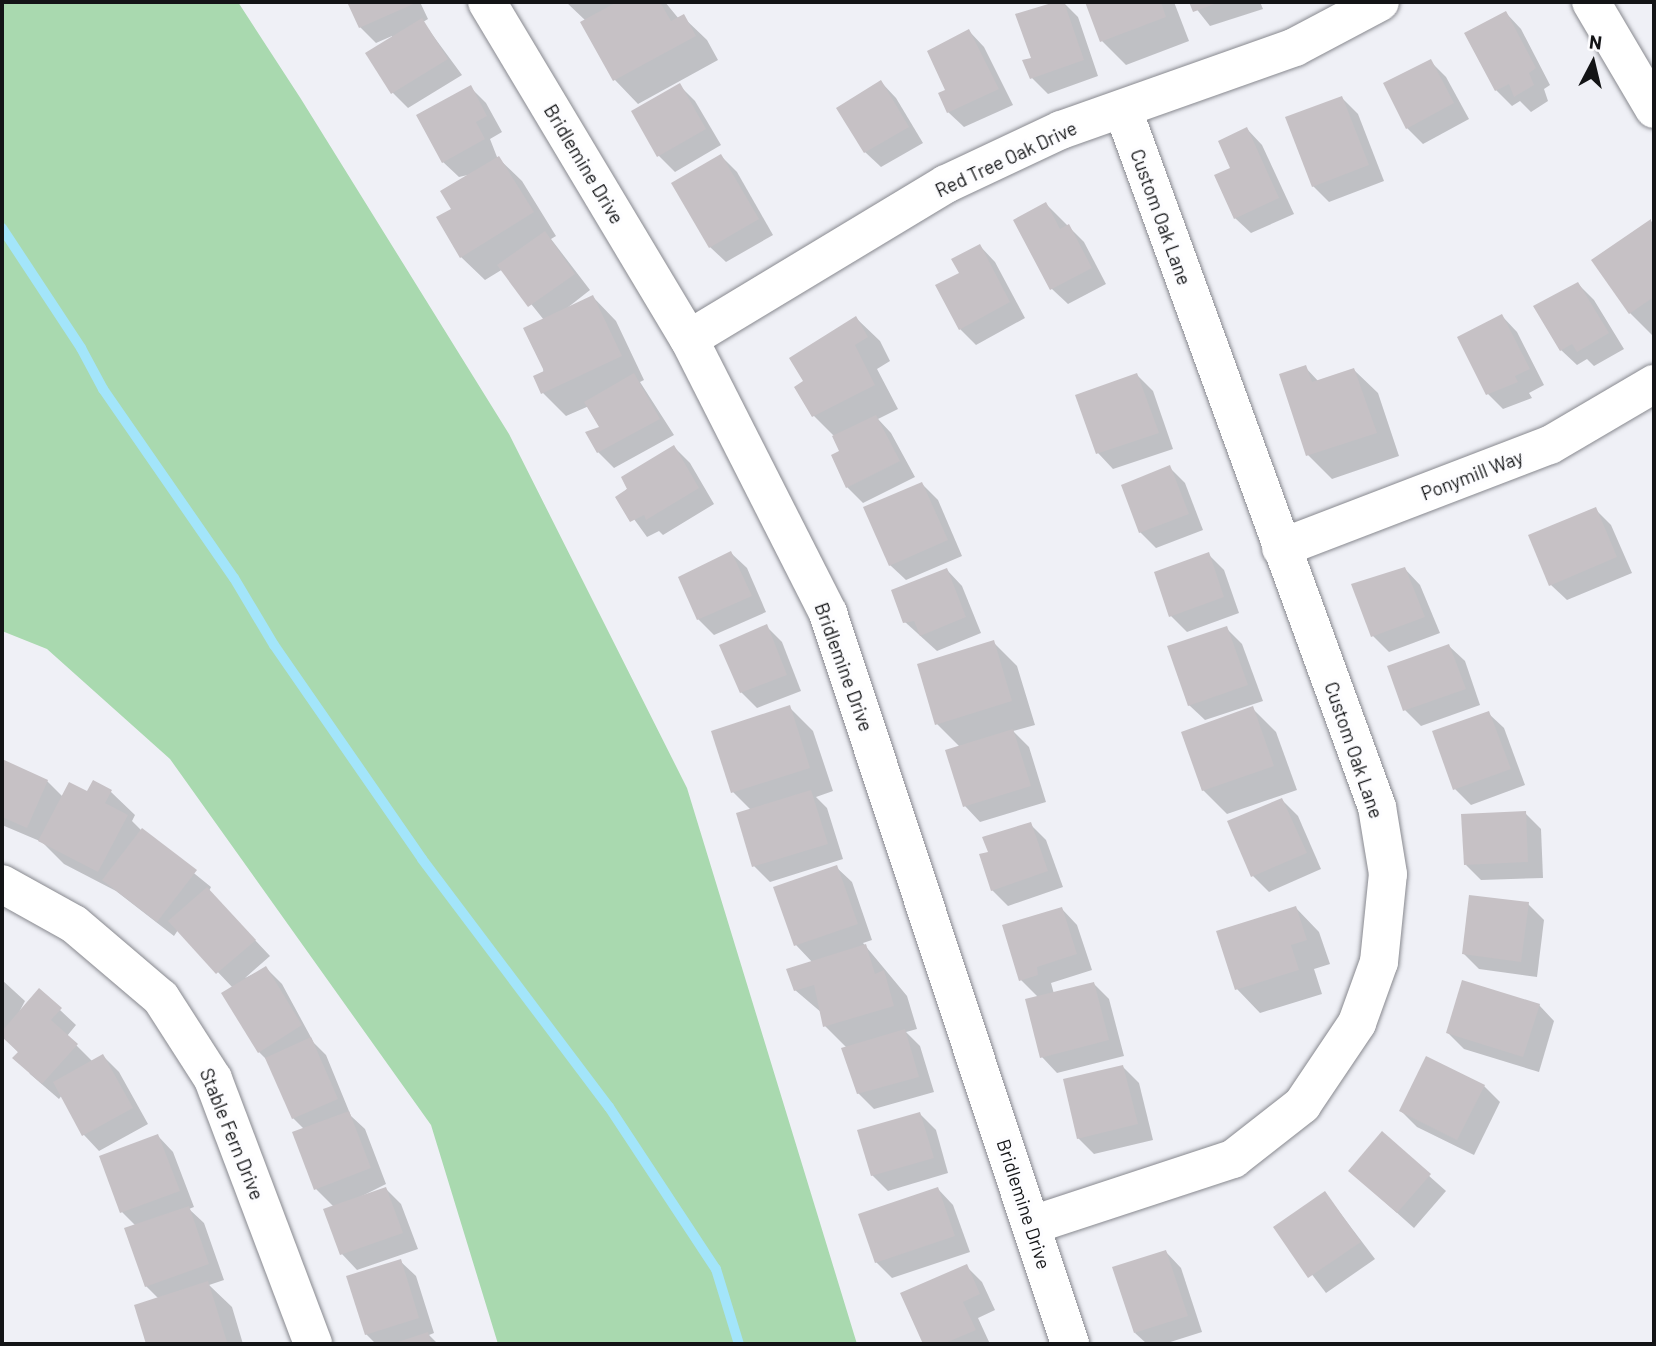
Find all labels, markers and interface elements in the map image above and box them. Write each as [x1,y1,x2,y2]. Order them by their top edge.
north arrow [1558,28,1628,98]
text: N [1588,29,1603,54]
street label: Bridlemine Drive [539,100,629,228]
street label: Red Tree Oak Drive [932,116,1080,202]
street label: Custom Oak Lane [1126,146,1196,288]
street label: Ponymill Way [1418,445,1526,505]
street label: Bridlemine Drive [810,599,878,735]
street label: Custom Oak Lane [1320,679,1388,821]
street label: Stable Fern Drive [195,1065,269,1203]
street label: Bridlemine Drive [992,1136,1056,1272]

